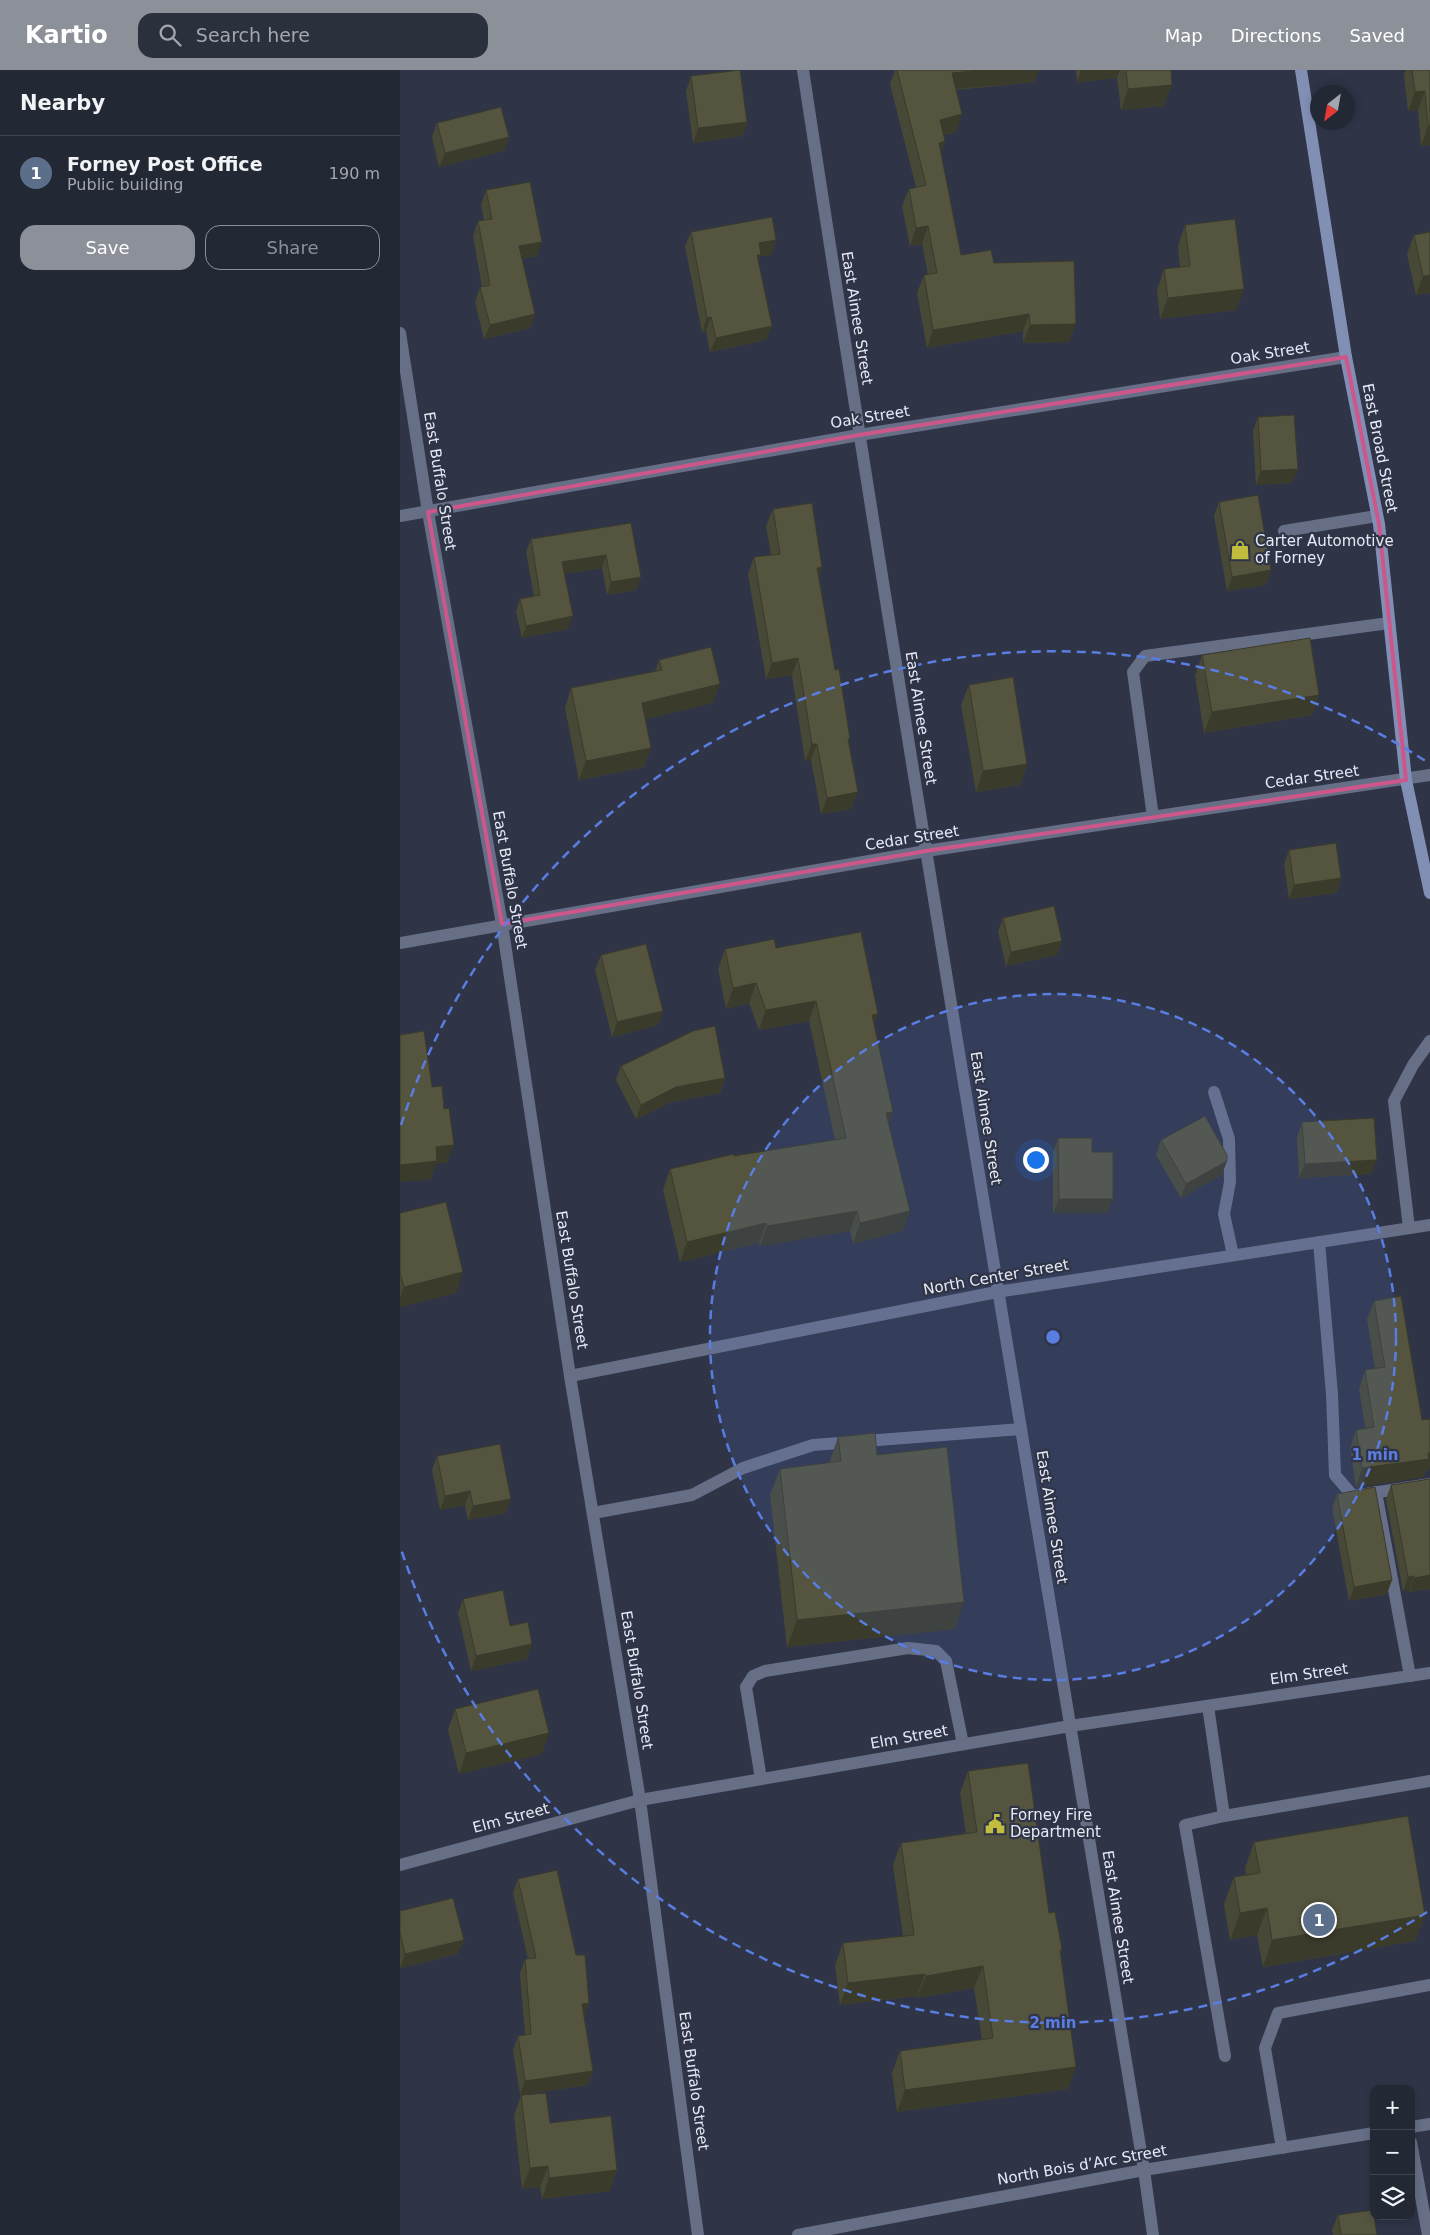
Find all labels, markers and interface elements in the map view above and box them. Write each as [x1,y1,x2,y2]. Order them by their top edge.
search box [138,13,488,58]
text: Kartio [25,21,108,49]
icon: search [156,21,184,49]
text: Search here [196,24,310,46]
text: Map [1165,25,1203,46]
text: Directions [1231,25,1321,46]
text: Saved [1349,25,1405,46]
north arrow [1310,85,1355,130]
text: Nearby [20,91,105,115]
text: Forney Post Office [67,153,263,175]
text: 1 [30,164,42,183]
text: 190 m [329,164,380,183]
text: Public building [67,175,184,194]
button: Save [20,225,195,270]
button: Share [205,225,380,270]
street label: East Aimee Street [838,250,876,386]
street label: Oak Street [1229,338,1311,368]
street label: East Broad Street [1359,382,1401,514]
street label: Oak Street [829,402,911,432]
street label: East Buffalo Street [420,410,460,552]
place label: Carter Automotive of Forney [1255,532,1394,567]
shop icon: Carter Automotive of Forney [1229,539,1251,561]
street label: East Aimee Street [902,650,940,786]
street label: Cedar Street [1264,761,1360,793]
street label: East Buffalo Street [489,809,531,951]
street label: Cedar Street [864,822,960,854]
street label: East Aimee Street [967,1050,1005,1186]
your location [1023,1147,1049,1173]
street label: East Buffalo Street [552,1209,592,1351]
street label: North Center Street [922,1255,1070,1299]
centre of rings [1044,1328,1062,1346]
text: 1 min [1351,1446,1399,1464]
street label: East Aimee Street [1033,1449,1071,1585]
street label: East Buffalo Street [617,1609,657,1751]
street label: Elm Street [1269,1660,1349,1688]
street label: Elm Street [869,1721,949,1753]
street label: Elm Street [471,1799,551,1837]
place label: Forney Fire Department [1010,1806,1101,1841]
public building icon: Forney Fire Department [984,1813,1006,1835]
street label: East Aimee Street [1099,1849,1137,1985]
pin: 1 [1303,1901,1335,1939]
street label: East Buffalo Street [675,2010,713,2152]
text: 2 min [1029,2014,1077,2032]
map controls [1370,2085,1415,2220]
button: + [1370,2085,1415,2130]
button: − [1370,2130,1415,2175]
street label: North Bois d’Arc Street [996,2141,1168,2189]
button: layers [1370,2175,1415,2220]

